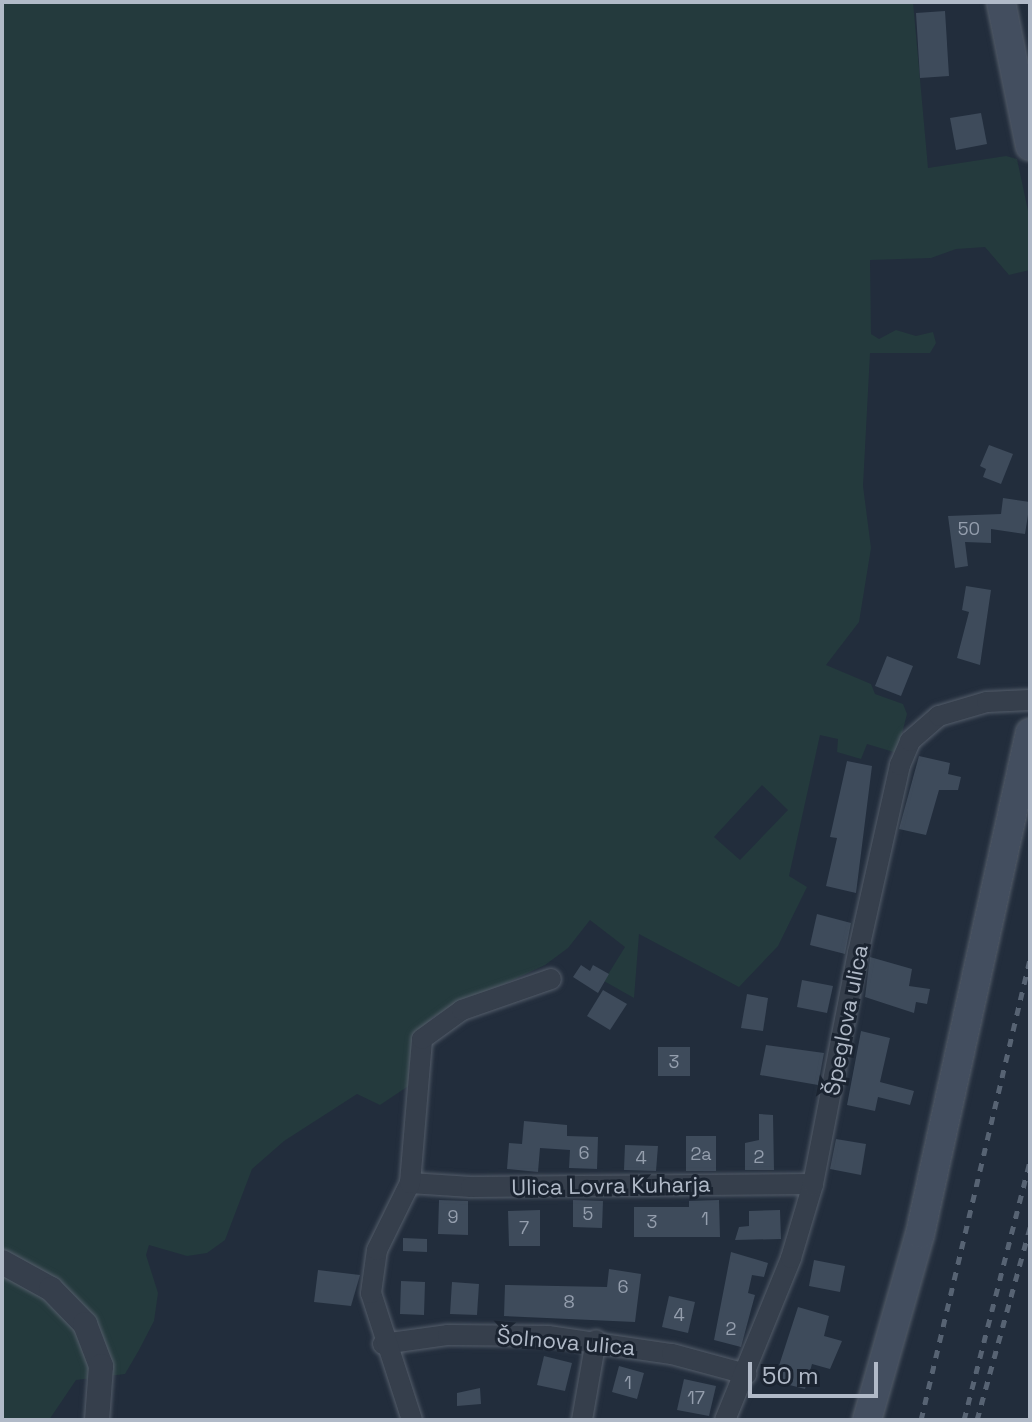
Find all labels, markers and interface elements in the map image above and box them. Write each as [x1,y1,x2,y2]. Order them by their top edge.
house number: 50 [958,518,980,540]
street label: Špeglova ulica [818,942,874,1098]
house number: 3 [669,1051,679,1073]
house number: 6 [578,1142,590,1164]
house number: 2a [690,1143,712,1165]
house number: 2 [754,1146,764,1168]
house number: 4 [635,1147,647,1169]
street label: Ulica Lovra Kuharja [511,1171,711,1201]
house number: 5 [583,1203,593,1225]
house number: 9 [447,1206,459,1228]
house number: 1 [701,1208,709,1230]
house number: 3 [647,1211,657,1233]
house number: 7 [519,1217,529,1239]
house number: 6 [617,1276,629,1298]
house number: 8 [563,1291,575,1313]
house number: 4 [673,1304,685,1326]
house number: 2 [726,1318,736,1340]
street label: Šolnova ulica [496,1323,636,1361]
scale bar [752,1346,882,1396]
text: 50 m [762,1360,819,1391]
house number: 1 [624,1372,632,1394]
house number: 17 [687,1387,705,1409]

